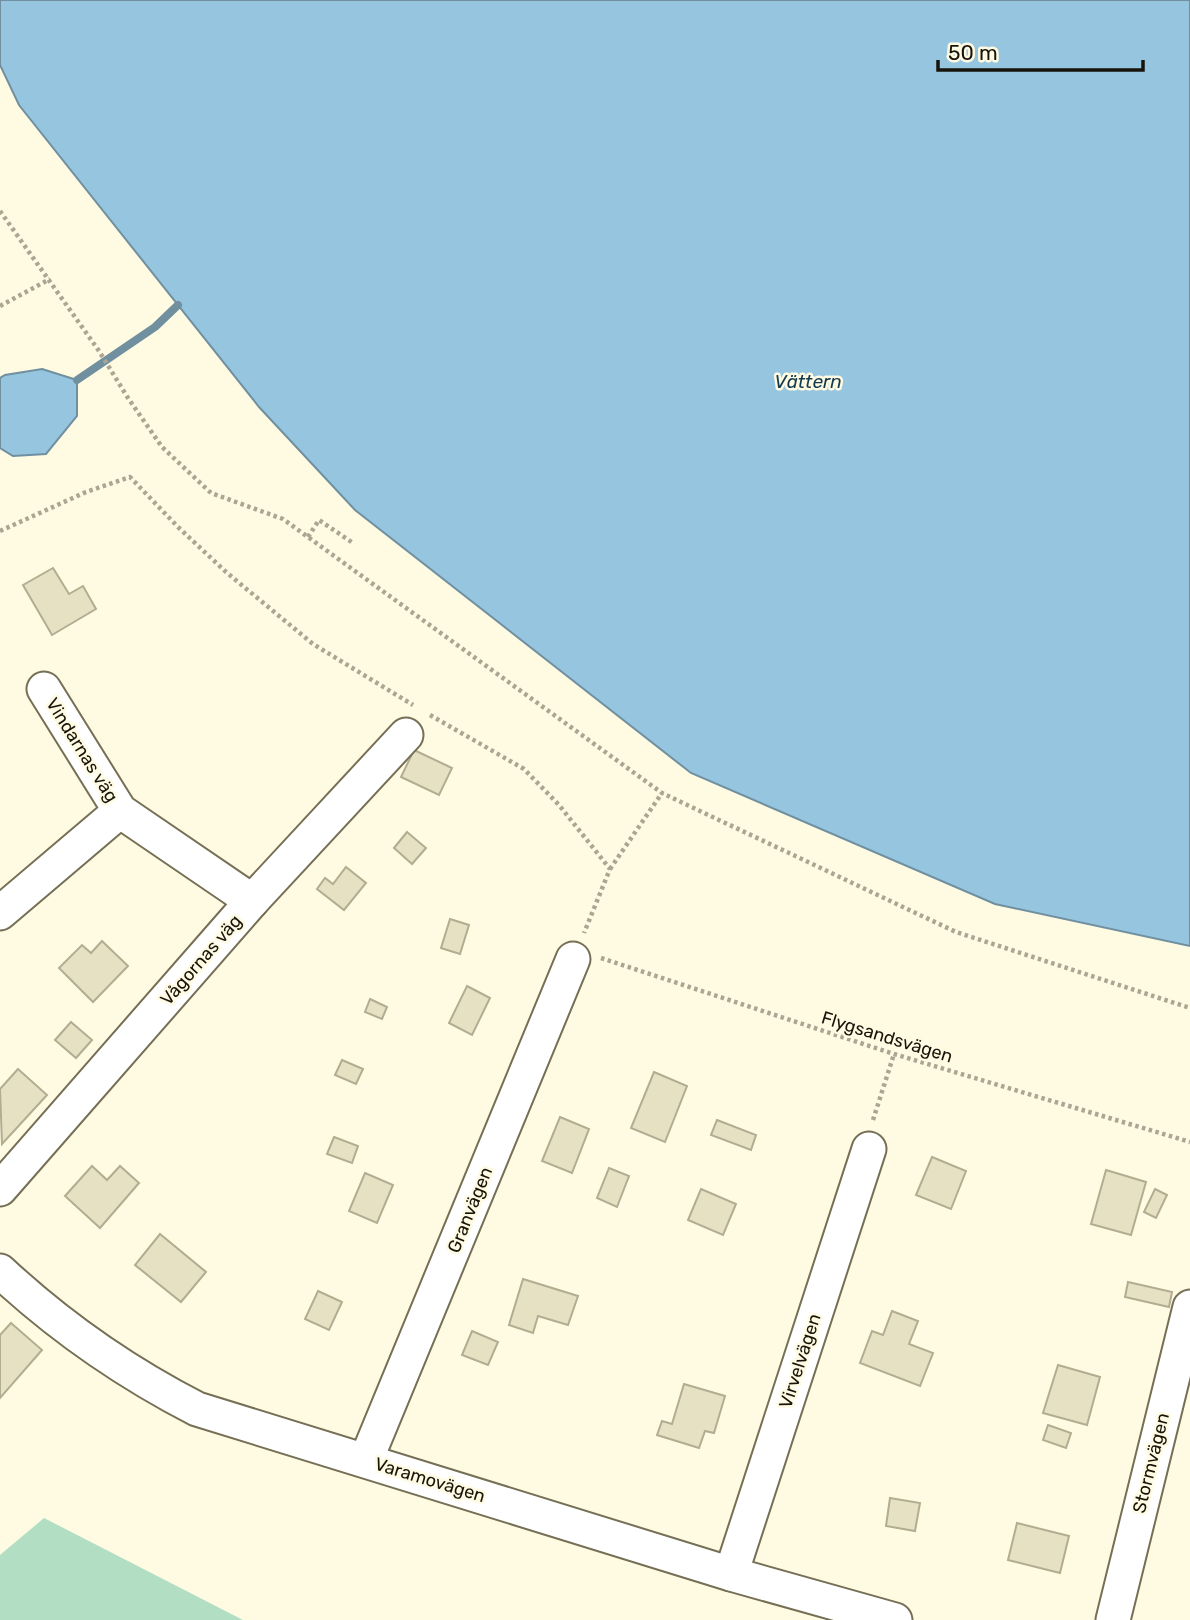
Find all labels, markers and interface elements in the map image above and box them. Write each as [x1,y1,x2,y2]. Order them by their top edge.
scale bar [938,28,1143,72]
text: 50 m [948,40,998,65]
water label: Vättern [774,370,842,393]
street label: Vindarnas väg [41,694,123,806]
street label: Vågornas väg [156,910,246,1010]
street label: Flygsandsvägen [819,1007,955,1067]
street label: Granvägen [443,1164,497,1256]
street label: Virvelvägen [774,1311,826,1411]
street label: Stormvägen [1128,1411,1174,1515]
street label: Varamovägen [372,1453,488,1507]

